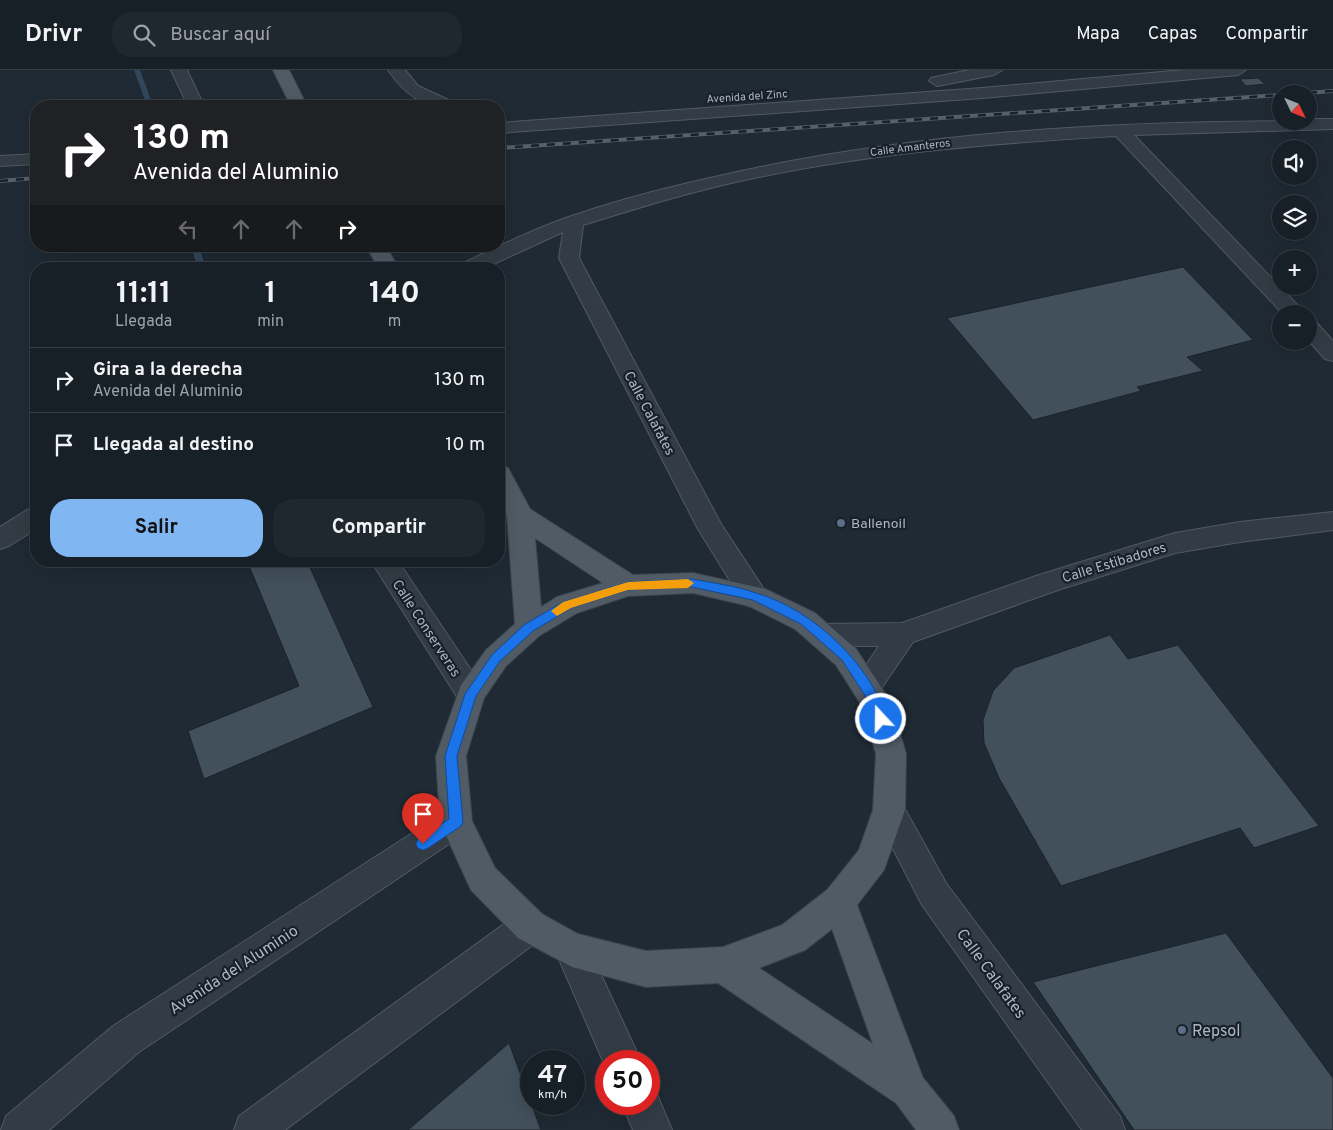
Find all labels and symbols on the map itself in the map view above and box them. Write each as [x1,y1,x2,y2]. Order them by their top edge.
north arrow [1272,85,1318,130]
street label: Avenida del Zinc [706,87,788,107]
street label: Calle Amanteros [869,136,951,160]
street label: Calle Calafates [619,369,678,459]
place label: Ballenoil [851,516,906,533]
marker: Ballenoil [835,517,847,529]
street label: Calle Estibadores [1060,540,1169,587]
street label: Calle Conserveras [388,577,464,681]
position arrow [854,692,906,744]
pin [402,793,444,844]
street label: Avenida del Aluminio [166,921,302,1020]
street label: Calle Calafates [951,925,1030,1023]
place label: Repsol [1192,1022,1240,1042]
marker: Repsol [1176,1024,1188,1036]
speed limit sign: 50 [595,1050,660,1115]

